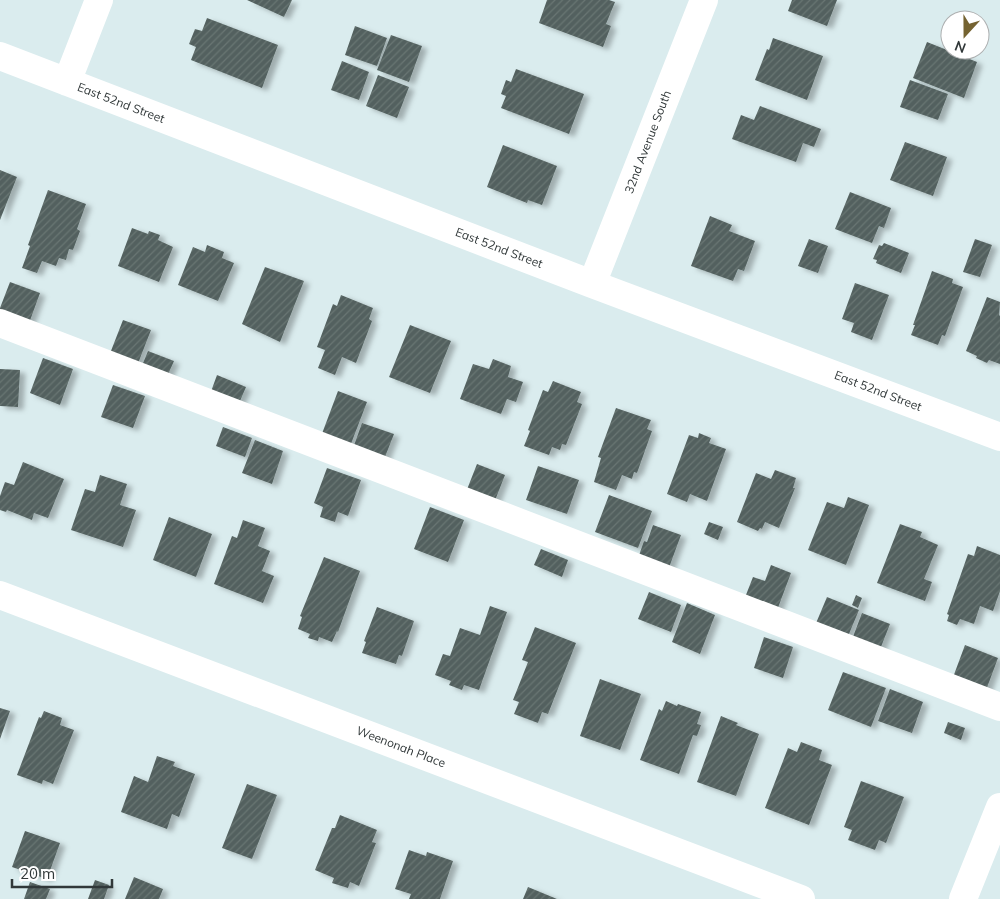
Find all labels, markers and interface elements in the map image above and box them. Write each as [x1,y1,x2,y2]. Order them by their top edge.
north arrow [940,10,990,60]
text: N [952,37,969,57]
street label: East 52nd Street [75,79,167,126]
street label: 32nd Avenue South [621,88,674,195]
street label: East 52nd Street [453,224,545,271]
street label: East 52nd Street [832,367,924,414]
street label: Weenonah Place [355,723,448,770]
scale bar [12,856,112,888]
text: 20 m [20,864,55,883]

